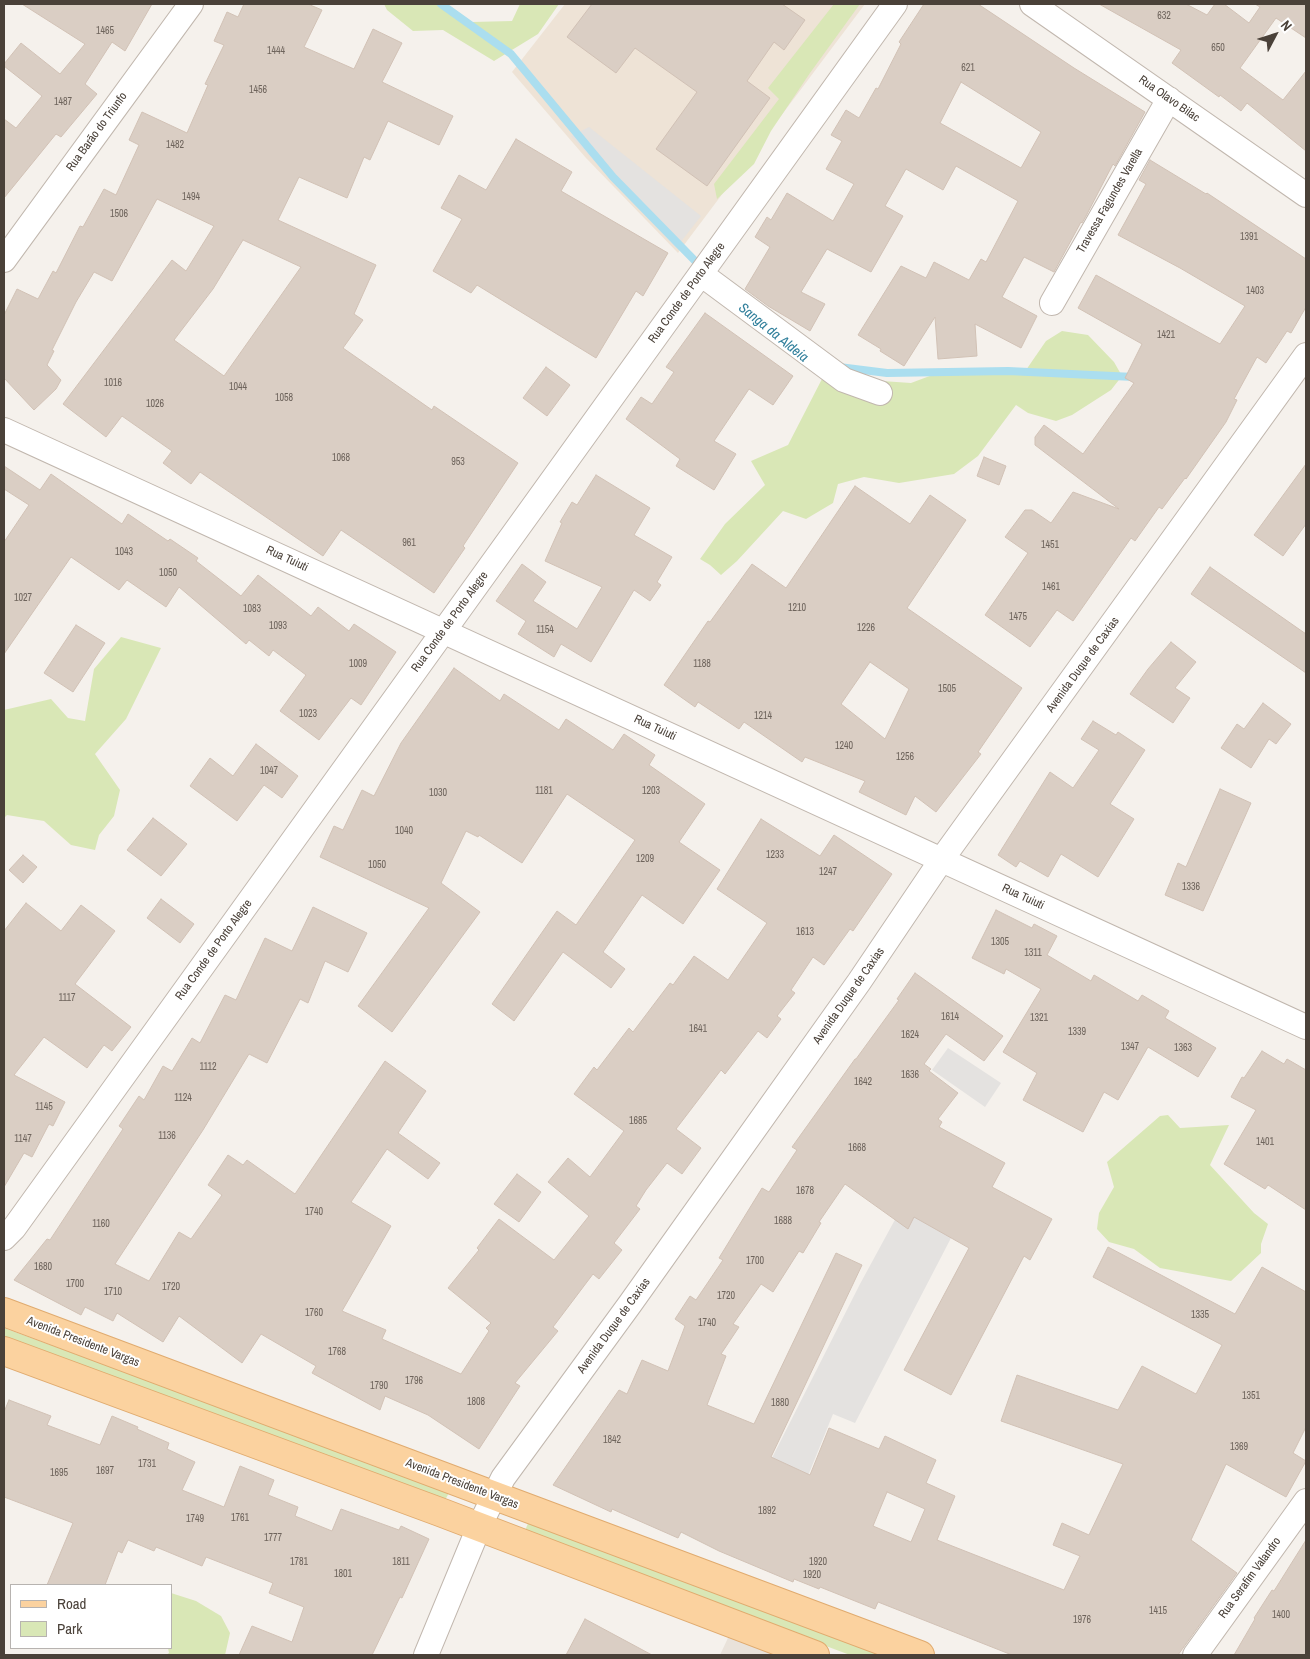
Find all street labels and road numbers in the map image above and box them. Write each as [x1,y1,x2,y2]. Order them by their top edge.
street label: Rua Olavo Bilac [1136,73,1202,125]
street label: Rua Barão do Triunfo [63,90,131,174]
street label: Travessa Fagundes Varella [1074,146,1146,256]
street label: Rua Conde de Porto Alegre [646,240,728,346]
street label: Rua Tuiuti [264,543,310,575]
street label: Rua Conde de Porto Alegre [409,569,491,675]
street label: Avenida Duque de Caxias [1043,614,1123,716]
street label: Rua Tuiuti [632,712,678,744]
street label: Rua Tuiuti [1000,881,1046,913]
street label: Rua Conde de Porto Alegre [173,897,255,1003]
street label: Avenida Duque de Caxias [810,945,888,1047]
street label: Avenida Duque de Caxias [574,1275,654,1377]
street label: Avenida Presidente Vargas [25,1314,141,1370]
street label: Avenida Presidente Vargas [404,1456,520,1512]
street label: Rua Serafim Valandro [1216,1535,1284,1621]

